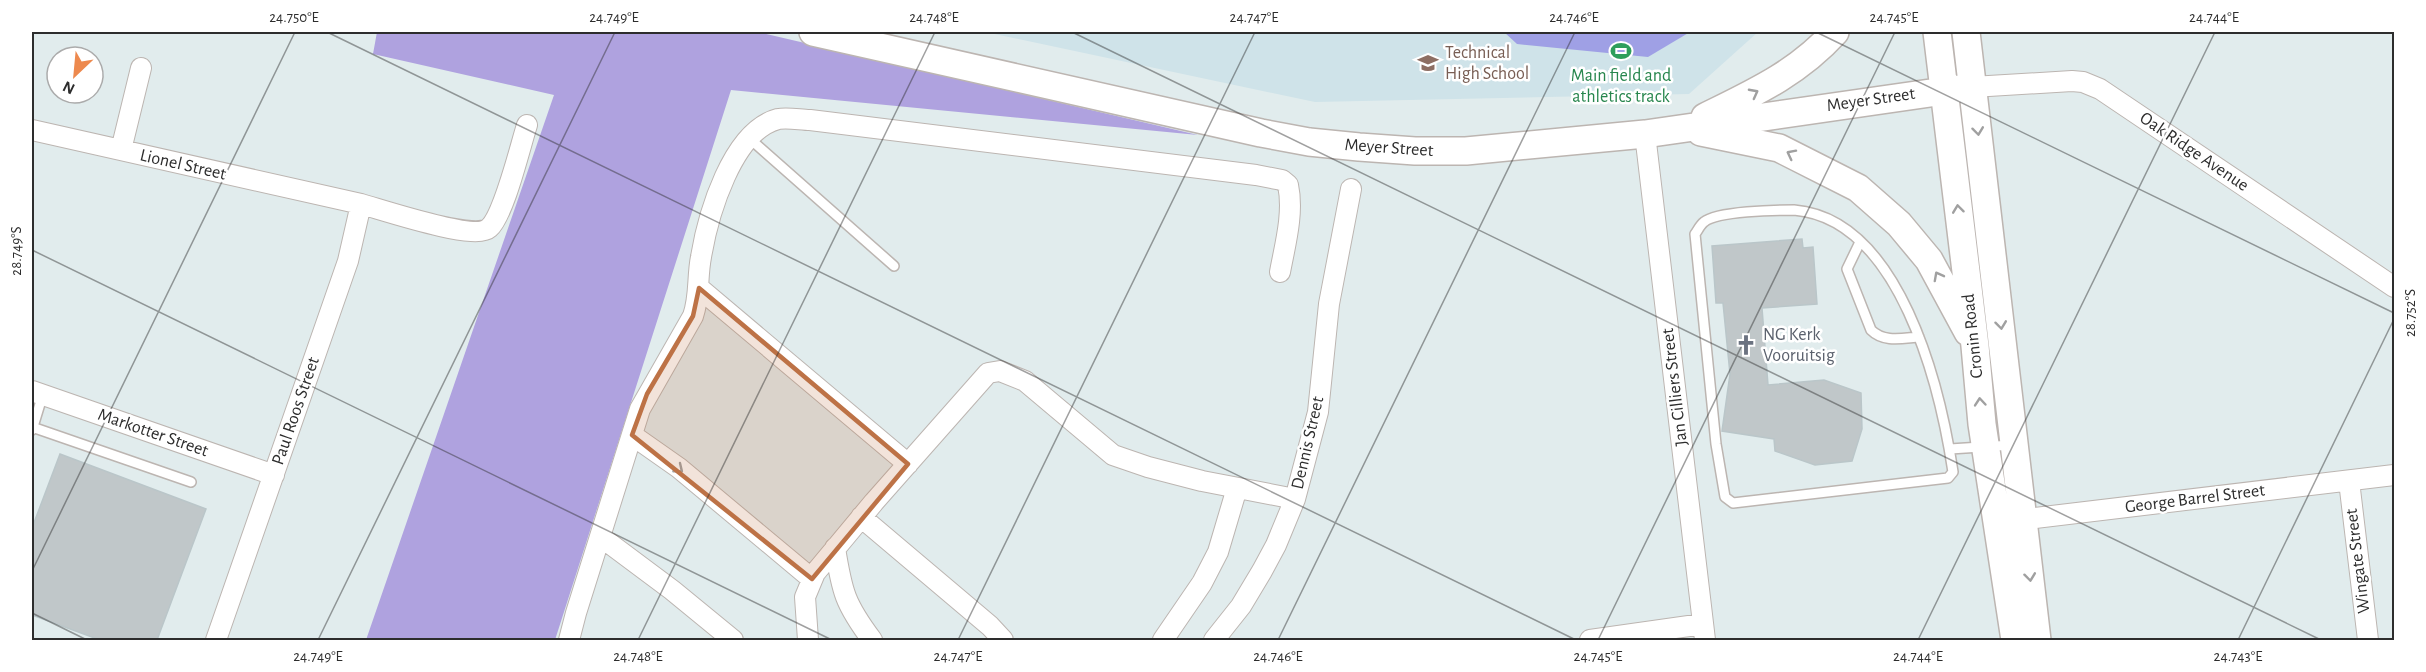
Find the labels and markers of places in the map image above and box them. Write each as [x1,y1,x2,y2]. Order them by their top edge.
sports icon: Main field and athletics track [1609,39,1633,63]
place label: Technical High School [1445,44,1529,83]
school or university icon: Technical High School [1416,51,1440,75]
place label: Main field and athletics track [1571,67,1671,106]
place label: NG Kerk Vooruitsig [1763,326,1835,365]
church icon: NG Kerk Vooruitsig [1734,333,1758,357]

